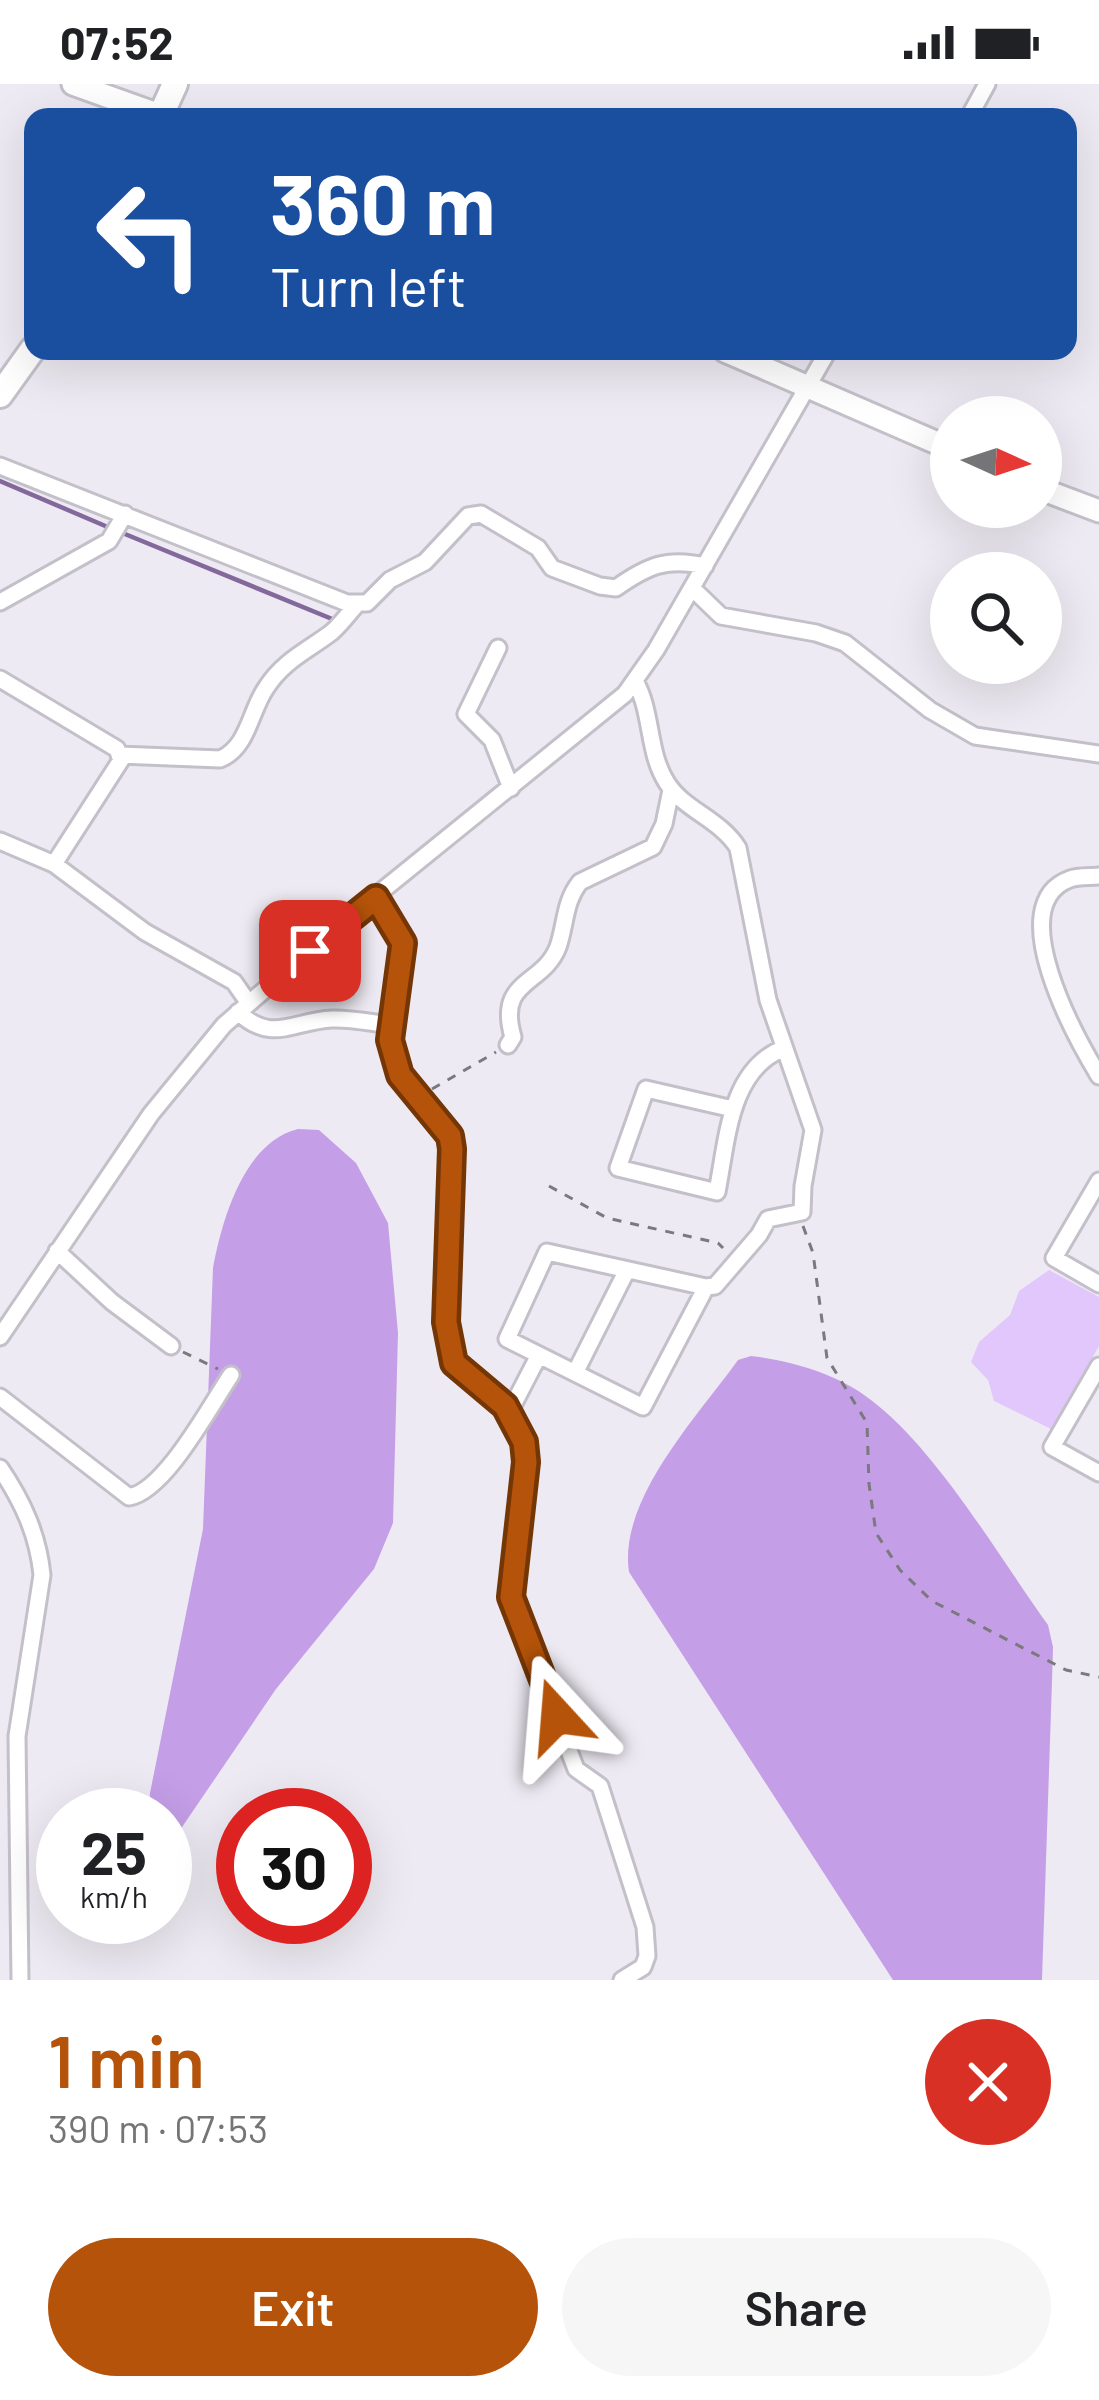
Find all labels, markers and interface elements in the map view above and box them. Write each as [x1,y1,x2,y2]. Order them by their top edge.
text: 07:52 [60,15,174,69]
text: 360 m [270,151,495,252]
icon: left [72,156,228,312]
text: Turn left [270,253,467,318]
north arrow [930,396,1062,528]
map controls [930,396,1062,684]
button: search [930,552,1062,684]
pin [259,900,361,1002]
icon: arrive [277,918,343,984]
position arrow [494,1653,620,1779]
speed limit sign: 30 [216,1788,372,1944]
text: 25 [81,1815,147,1887]
text: km/h [80,1878,148,1914]
text: 1 min [48,2016,205,2102]
button: close [925,2019,1051,2145]
text: 390 m · 07:53 [48,2104,268,2151]
button: Exit [48,2238,538,2376]
button: Share [562,2238,1051,2376]

